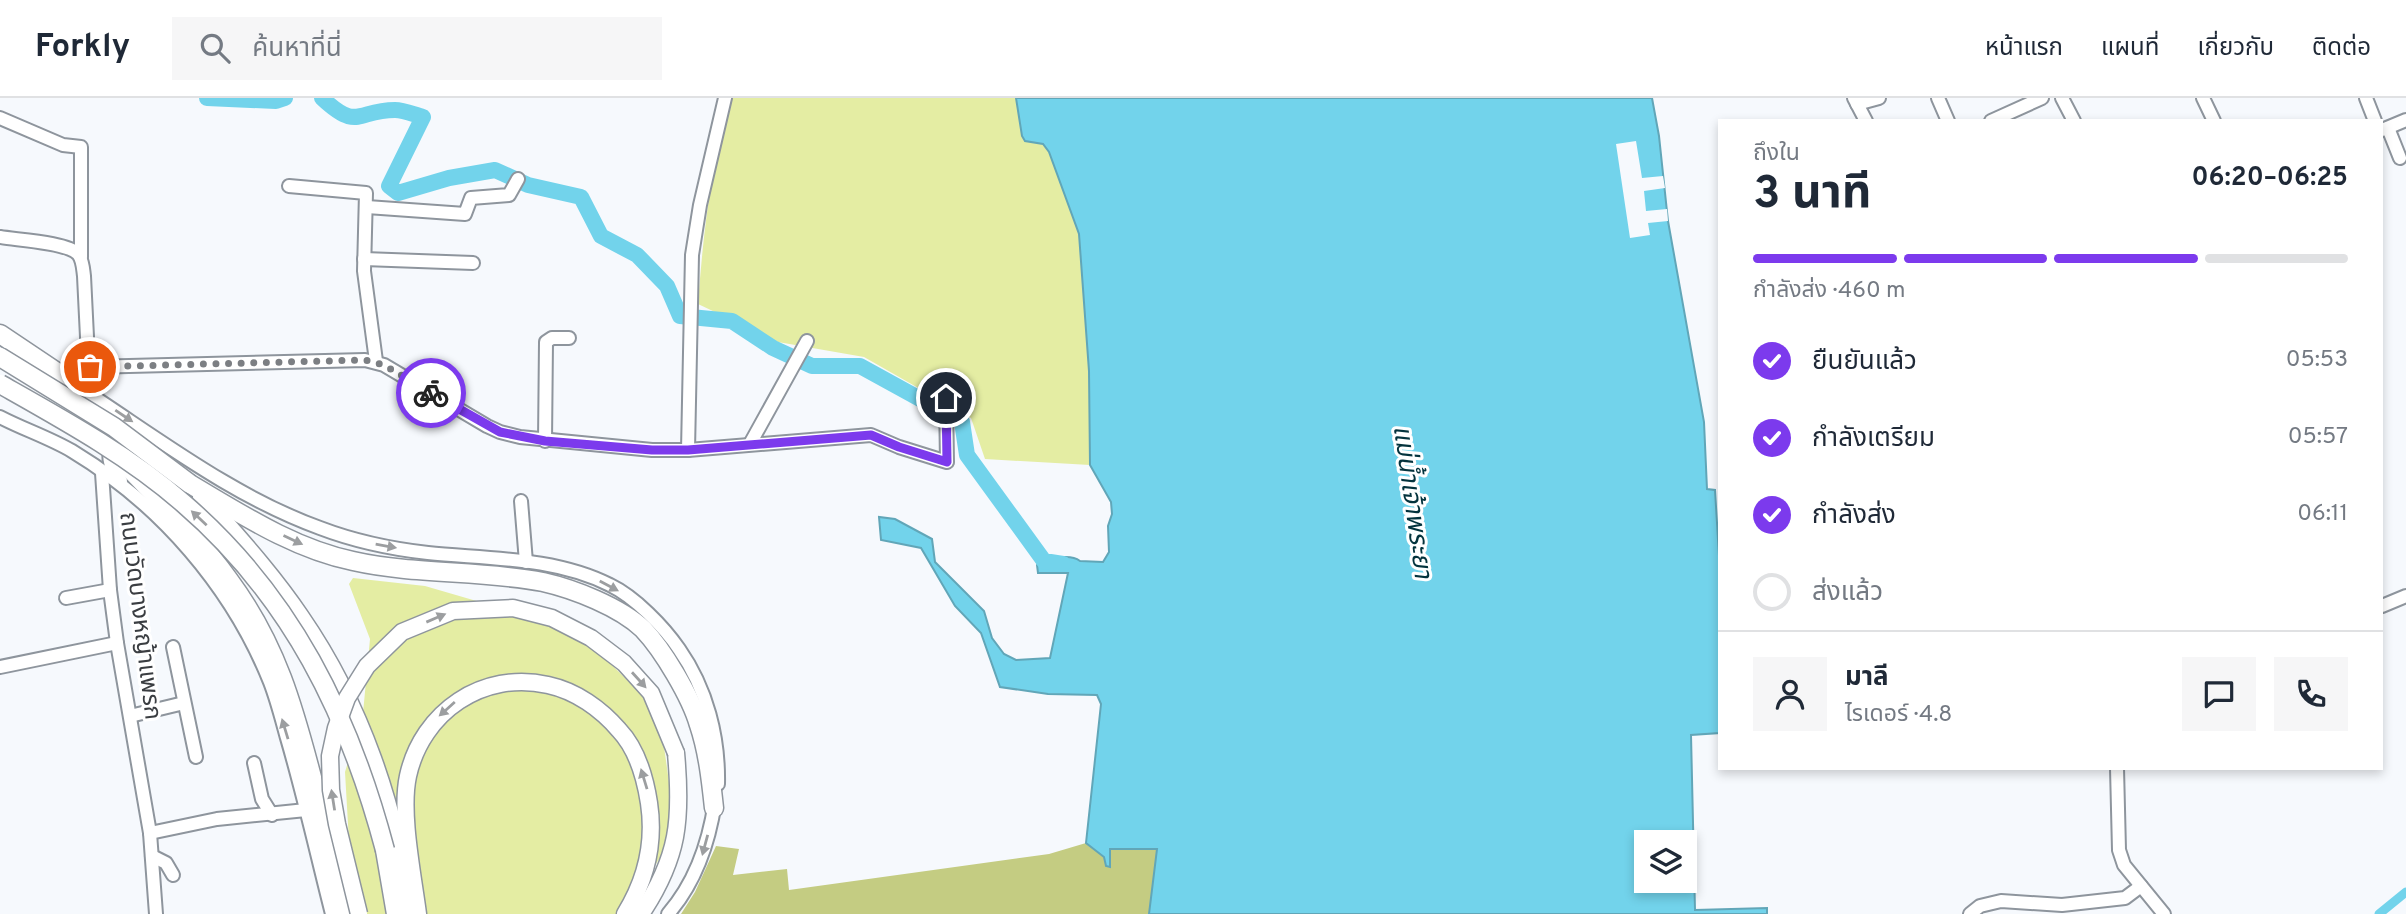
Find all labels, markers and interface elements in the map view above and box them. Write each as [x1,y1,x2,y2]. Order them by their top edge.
search box [172,17,662,80]
text: Forkly [35,27,130,69]
icon: search [196,29,234,67]
text: ค้นหาที่นี่ [252,33,342,66]
text: หน้าแรก [1985,34,2063,64]
text: แผนที่ [2101,34,2159,64]
text: เกี่ยวกับ [2197,34,2274,64]
text: ติดต่อ [2312,34,2371,64]
text: ถึงใน [1753,140,1800,169]
text: 06:20–06:25 [2191,162,2348,195]
text: 3 นาที [1753,166,1871,225]
text: กำลังส่ง · 460 m [1753,277,1906,306]
pin [60,337,120,397]
icon: check [1753,342,1791,380]
text: ยืนยันแล้ว [1812,346,1917,379]
text: 05:53 [2286,346,2348,375]
icon: bag [71,348,109,386]
courier [396,358,466,428]
pin [916,368,976,428]
icon: bike [412,374,450,412]
icon: home [927,379,965,417]
one-way arrow [115,409,133,423]
icon: check [1753,419,1791,457]
water label: แม่น้ำเจ้าพระยา [1384,423,1442,582]
text: กำลังเตรียม [1812,423,1935,456]
text: 05:57 [2288,423,2348,452]
icon: check [1753,496,1791,534]
text: กำลังส่ง [1812,500,1896,533]
text: 06:11 [2297,500,2348,529]
street label: ถนนวัดบางหญ้าแพรก [111,510,167,722]
one-way arrow [190,510,208,526]
one-way arrow [283,534,303,546]
one-way arrow [375,541,397,552]
text: ส่งแล้ว [1812,577,1883,610]
one-way arrow [599,579,619,591]
one-way arrow [426,612,446,624]
button: person [1753,657,1827,731]
button: chat [2182,657,2256,731]
button: phone [2274,657,2348,731]
text: มาลี [1845,662,1889,695]
one-way arrow [631,671,647,688]
one-way arrow [439,701,456,717]
text: ไรเดอร์ · 4.8 [1845,701,1952,730]
one-way arrow [279,719,289,740]
one-way arrow [638,768,648,789]
one-way arrow [327,789,338,811]
map controls [1634,830,1697,893]
button: layers [1634,830,1697,893]
one-way arrow [699,834,710,856]

